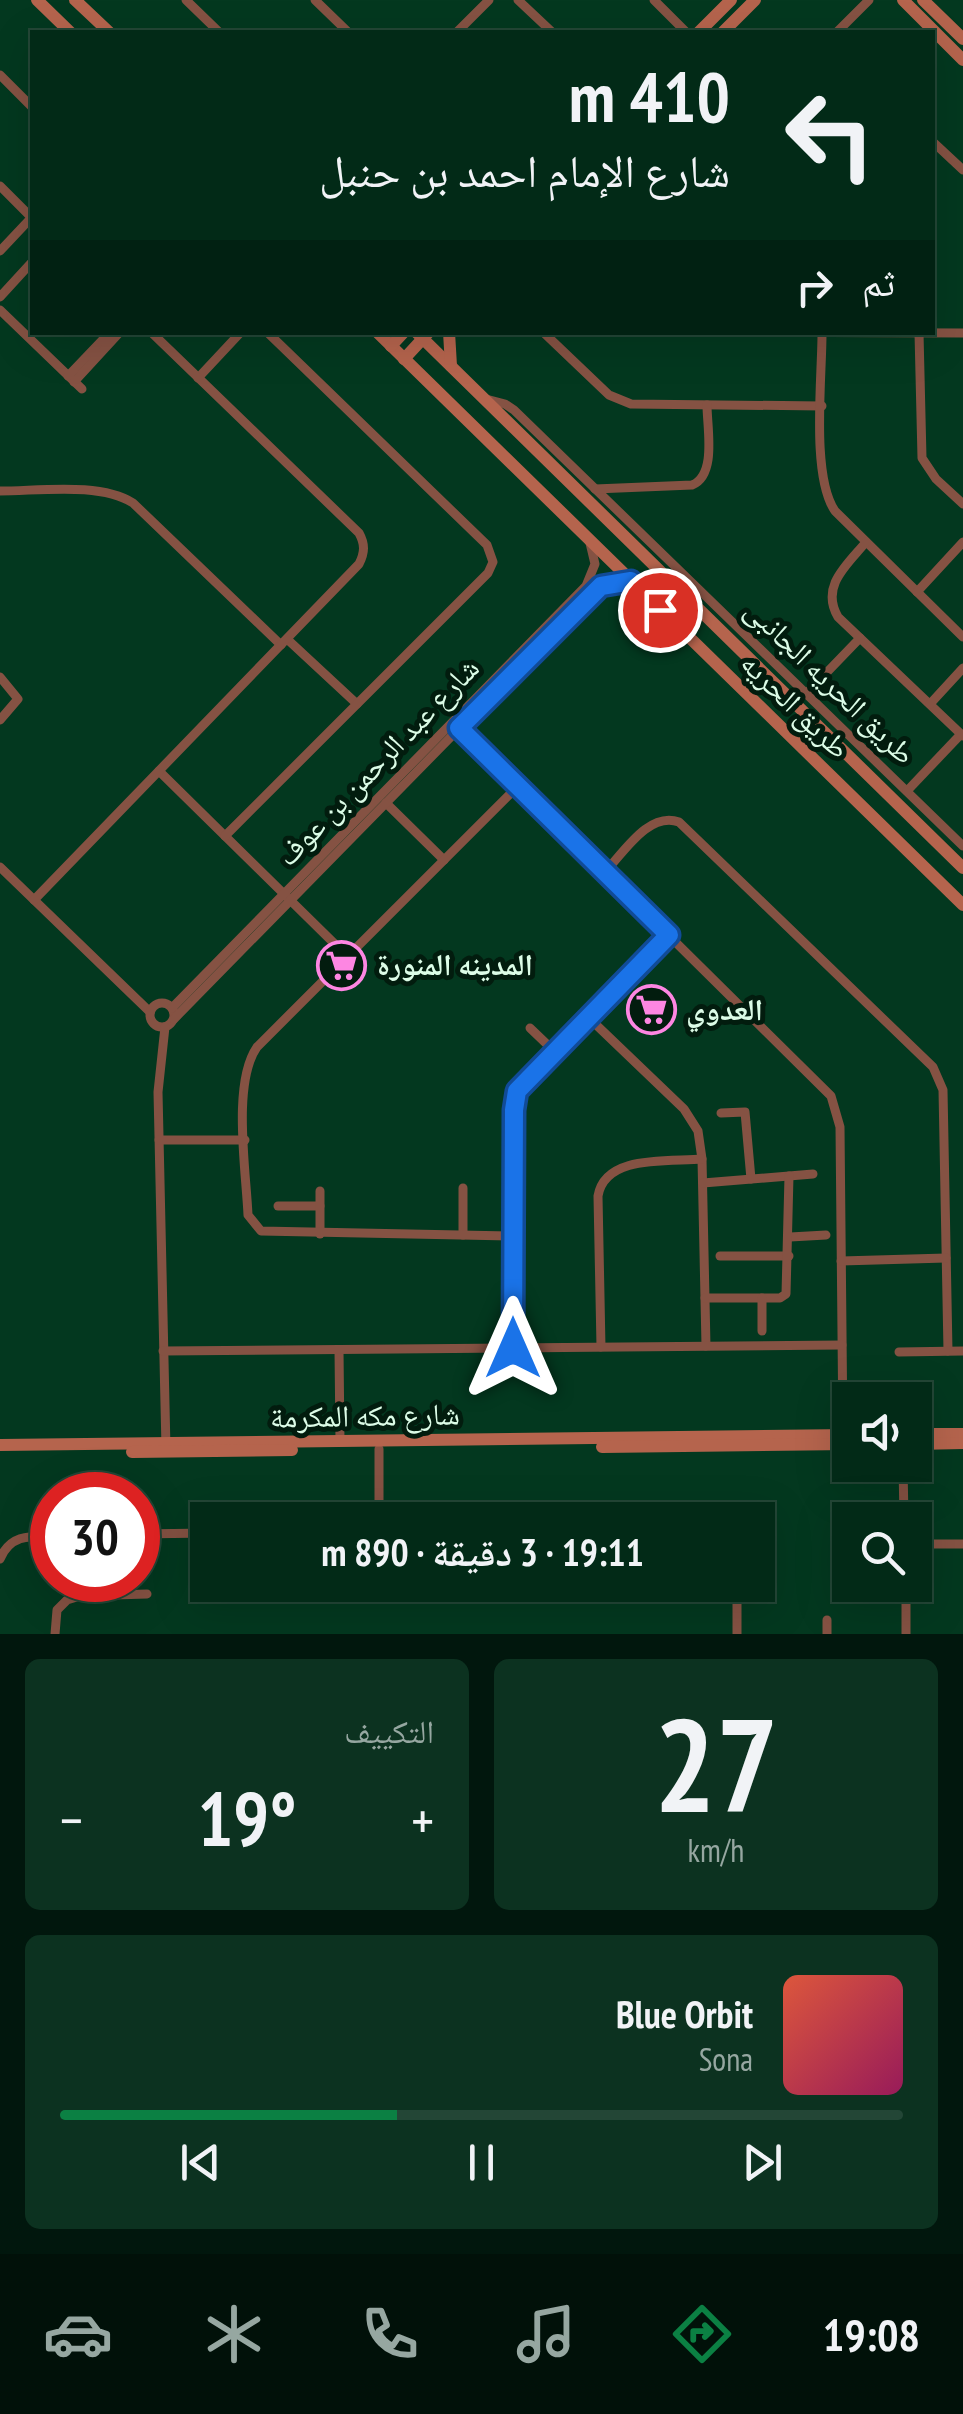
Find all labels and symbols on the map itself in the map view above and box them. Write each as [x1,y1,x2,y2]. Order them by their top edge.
pin [618,568,703,653]
street label: طريق الحريه الجانبى [738,592,922,772]
street label: طريق الحريه [733,645,857,767]
street label: شارع عبد الرحمن بن عوف [267,648,487,874]
supermarket icon: المدينه المنورة [316,939,368,991]
place label: المدينه المنورة [377,944,533,983]
supermarket icon: العدوي [625,984,677,1036]
place label: العدوي [686,989,763,1033]
position arrow [461,1296,565,1400]
street label: شارع مكه المكرمة [270,1393,460,1437]
speed limit sign: 30 [30,1472,160,1602]

